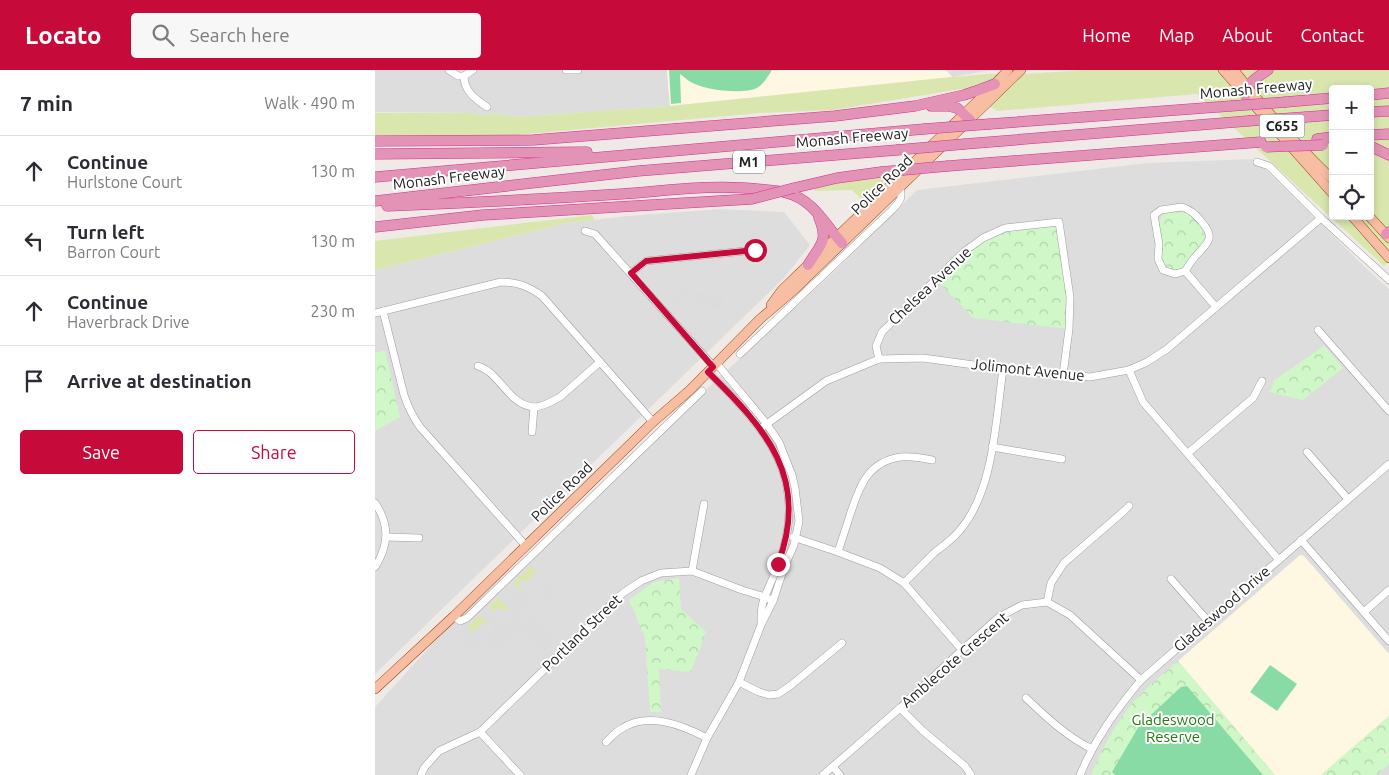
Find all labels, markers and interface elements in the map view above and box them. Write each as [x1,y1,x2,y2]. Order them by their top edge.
search box [131,13,481,58]
icon: search [149,21,177,49]
text: Locato [25,22,101,49]
text: Search here [189,24,290,46]
text: Home [1082,25,1131,45]
text: Map [1159,25,1194,45]
text: About [1222,25,1272,45]
text: Contact [1300,25,1364,45]
street label: Monash Freeway [1199,75,1313,102]
map controls [1329,85,1374,220]
button: + [1329,85,1374,130]
text: 7 min [20,91,73,115]
text: Walk · 490 m [264,94,355,112]
road number: C655 [1259,114,1305,138]
street label: Monash Freeway [795,124,909,151]
button: − [1329,130,1374,175]
road number: M1 [733,150,765,174]
text: Continue [67,151,148,173]
street label: Police Road [848,151,916,218]
icon: ahead [20,157,48,185]
text: 130 m [310,162,355,180]
street label: Monash Freeway [392,162,506,193]
text: Hurlstone Court [67,173,182,191]
button: locate [1329,175,1374,220]
text: Turn left [67,221,145,243]
icon: left [20,227,48,255]
text: 130 m [310,232,355,250]
route start [744,239,767,262]
text: Barron Court [67,243,160,261]
street label: Chelsea Avenue [885,243,974,328]
text: Continue [67,291,148,313]
icon: ahead [20,297,48,325]
text: 230 m [310,302,355,320]
text: Haverbrack Drive [67,313,190,331]
street label: Jolimont Avenue [971,355,1086,384]
icon: arrive [20,367,48,395]
text: Arrive at destination [67,370,252,392]
button: Save [20,430,183,474]
button: Share [193,430,355,474]
street label: Police Road [528,458,596,525]
route end [767,553,790,576]
street label: Gladeswood Drive [1170,562,1273,655]
street label: Portland Street [539,591,625,675]
street label: Amblecote Crescent [898,608,1012,711]
park label: Gladeswood Reserve [1131,711,1215,745]

